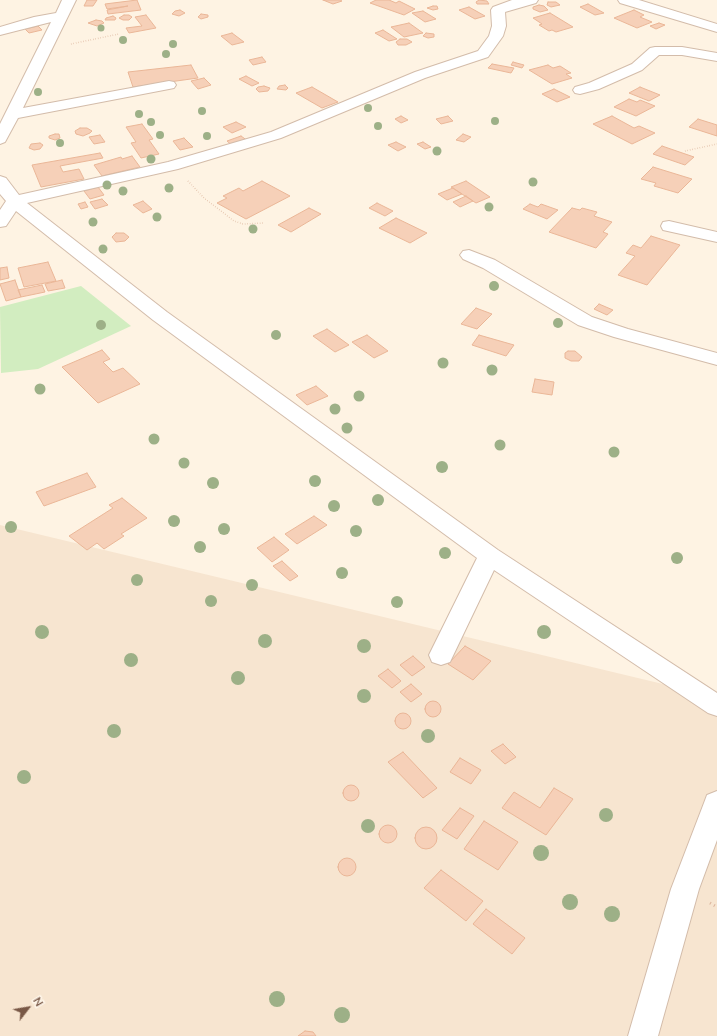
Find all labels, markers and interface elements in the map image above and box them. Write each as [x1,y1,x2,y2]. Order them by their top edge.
north arrow [8,988,48,1028]
text: N [30,995,46,1009]

